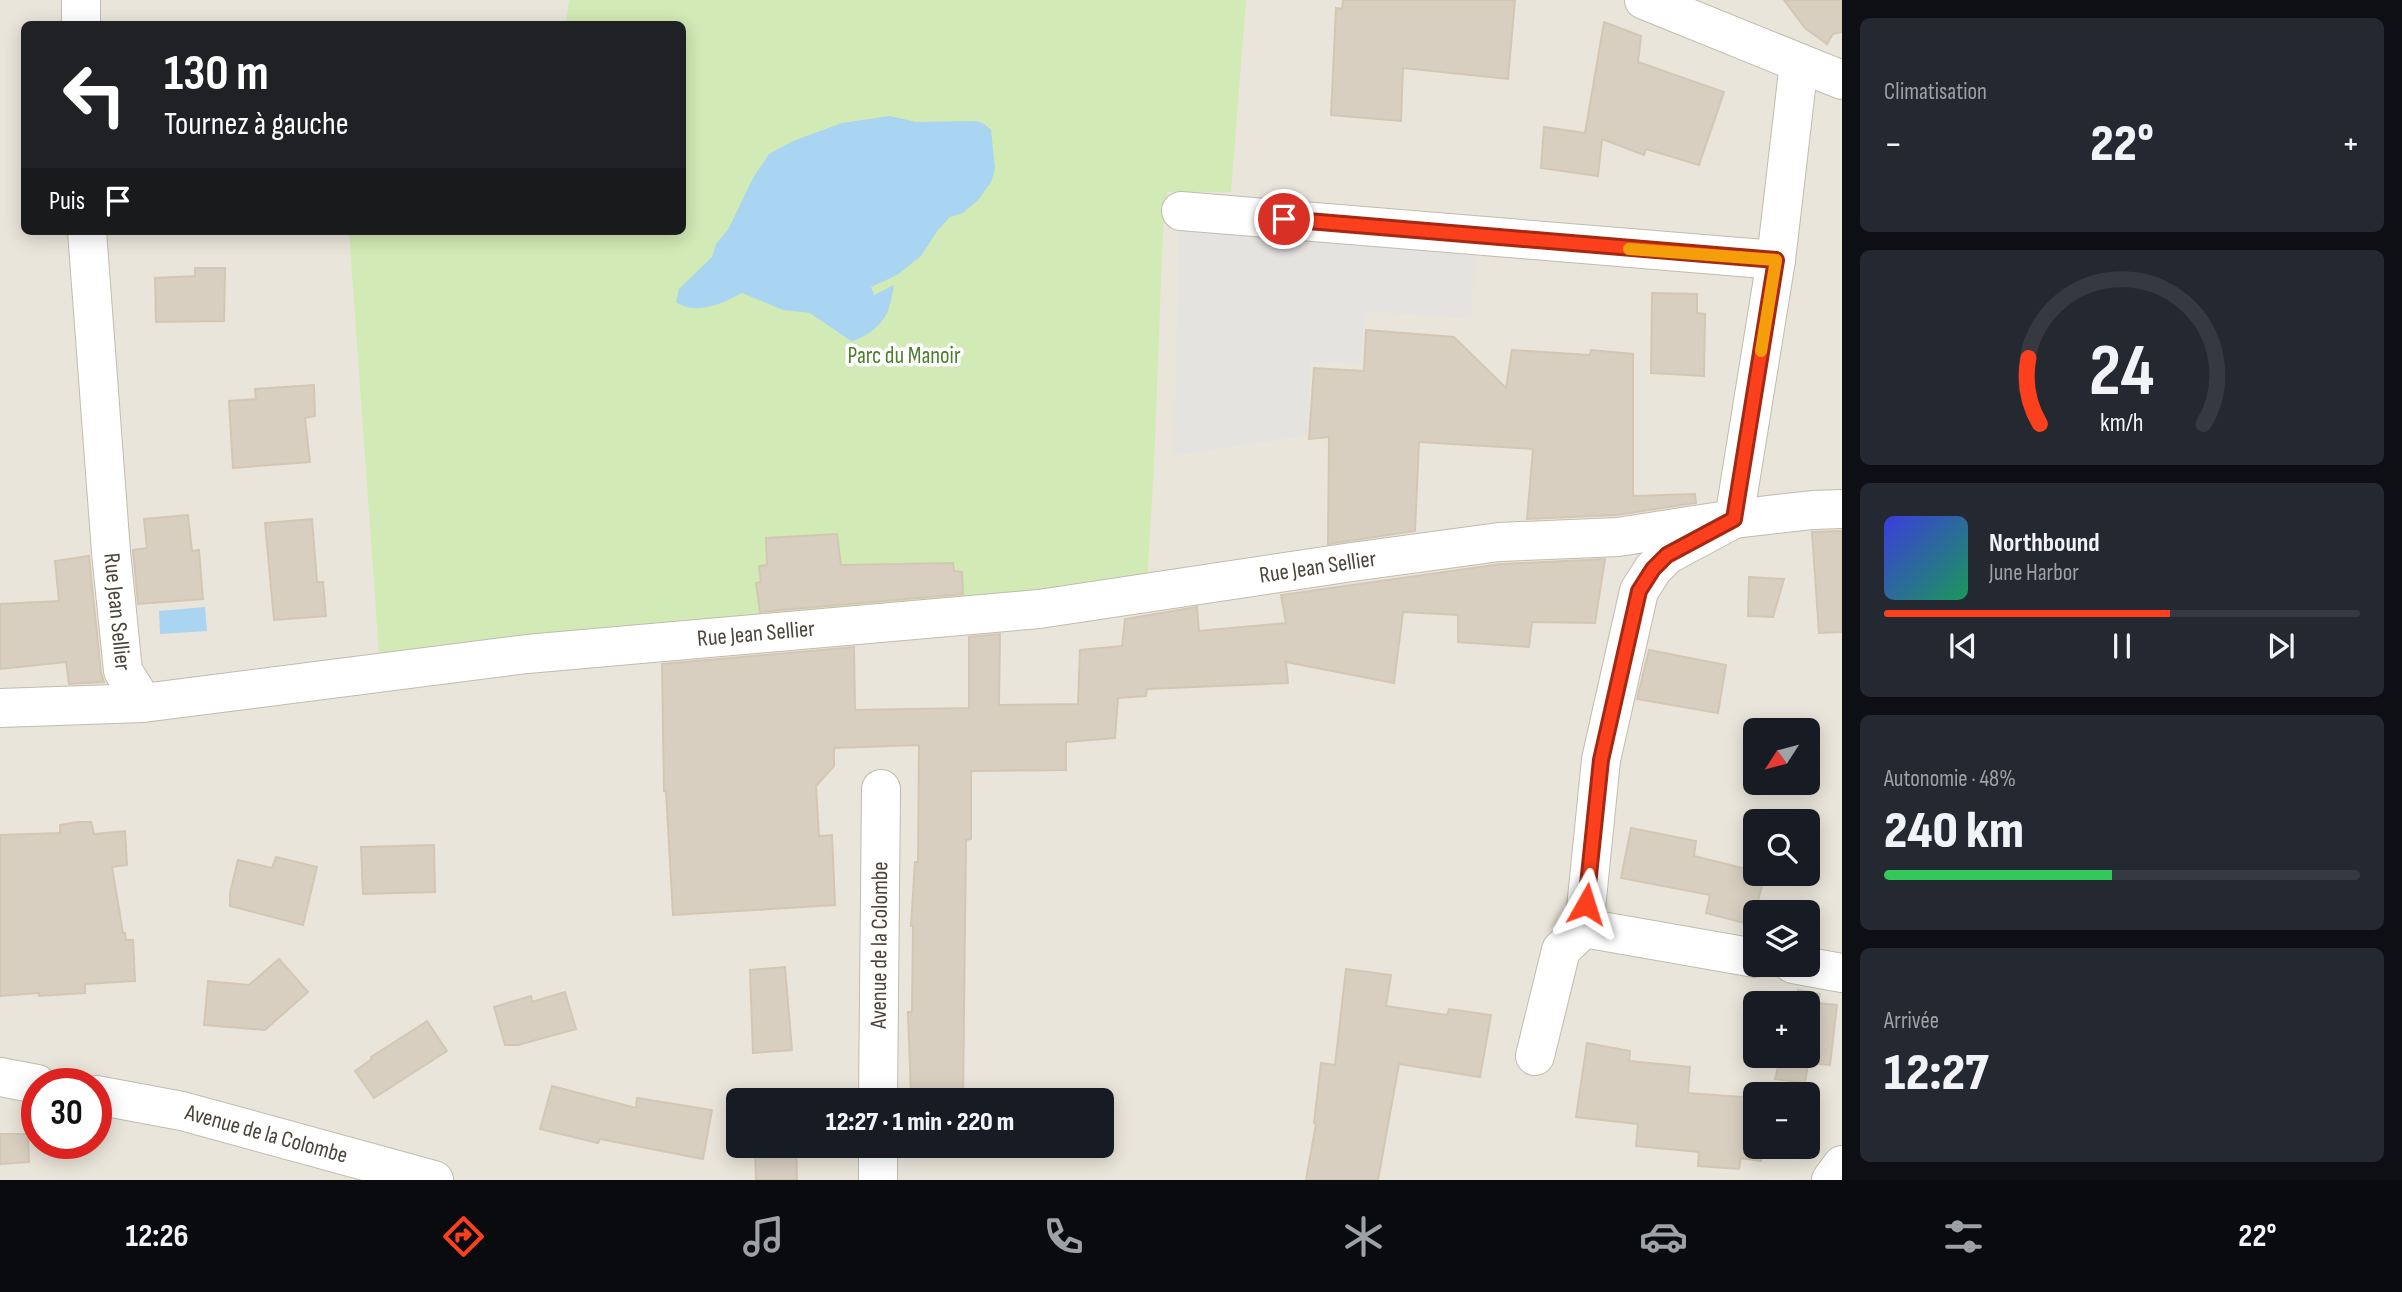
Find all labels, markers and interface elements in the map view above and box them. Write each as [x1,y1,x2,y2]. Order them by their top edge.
text: 130 m [164,45,269,104]
icon: left [49,49,140,140]
text: Climatisation [1884,78,1987,106]
text: Tournez à gauche [164,105,349,144]
text: 22° [2090,113,2154,176]
text: − [1884,122,1903,167]
text: + [2341,122,2360,167]
icon: arrive [99,182,137,220]
text: Puis [49,186,85,217]
pin [1254,189,1314,249]
icon: arrive [1265,200,1303,238]
text: 24 [2089,328,2155,416]
park label: Parc du Manoir [848,342,961,370]
text: km/h [2100,407,2144,438]
text: Northbound [1989,528,2100,559]
street label: Rue Jean Sellier [1257,545,1378,590]
street label: Rue Jean Sellier [97,552,137,672]
text: June Harbor [1989,559,2079,587]
street label: Rue Jean Sellier [696,615,816,653]
icon: previous [1944,627,1982,665]
icon: pause [2103,627,2141,665]
icon: next [2262,627,2300,665]
north arrow [1743,718,1820,794]
map controls [1743,718,1820,1159]
text: Autonomie · 48% [1884,765,2016,793]
text: 240 km [1884,800,2024,863]
button: search [1743,809,1820,886]
street label: Avenue de la Colombe [865,861,894,1030]
position arrow [1549,867,1623,941]
button: layers [1743,900,1820,977]
button: + [1743,991,1820,1068]
text: Arrivée [1884,1007,1939,1035]
text: 12:27 [1884,1042,1989,1105]
speed limit sign: 30 [21,1068,112,1159]
button: − [1743,1082,1820,1159]
street label: Avenue de la Colombe [181,1098,351,1170]
text: 12:27 · 1 min · 220 m [826,1107,1014,1138]
icon: directions [439,1212,488,1261]
icon: music [739,1212,788,1261]
icon: phone [1039,1212,1088,1261]
icon: climate [1339,1212,1388,1261]
icon: car [1639,1212,1688,1261]
icon: filters [1939,1212,1988,1261]
text: 12:26 [125,1217,189,1256]
text: 22° [2238,1217,2277,1256]

